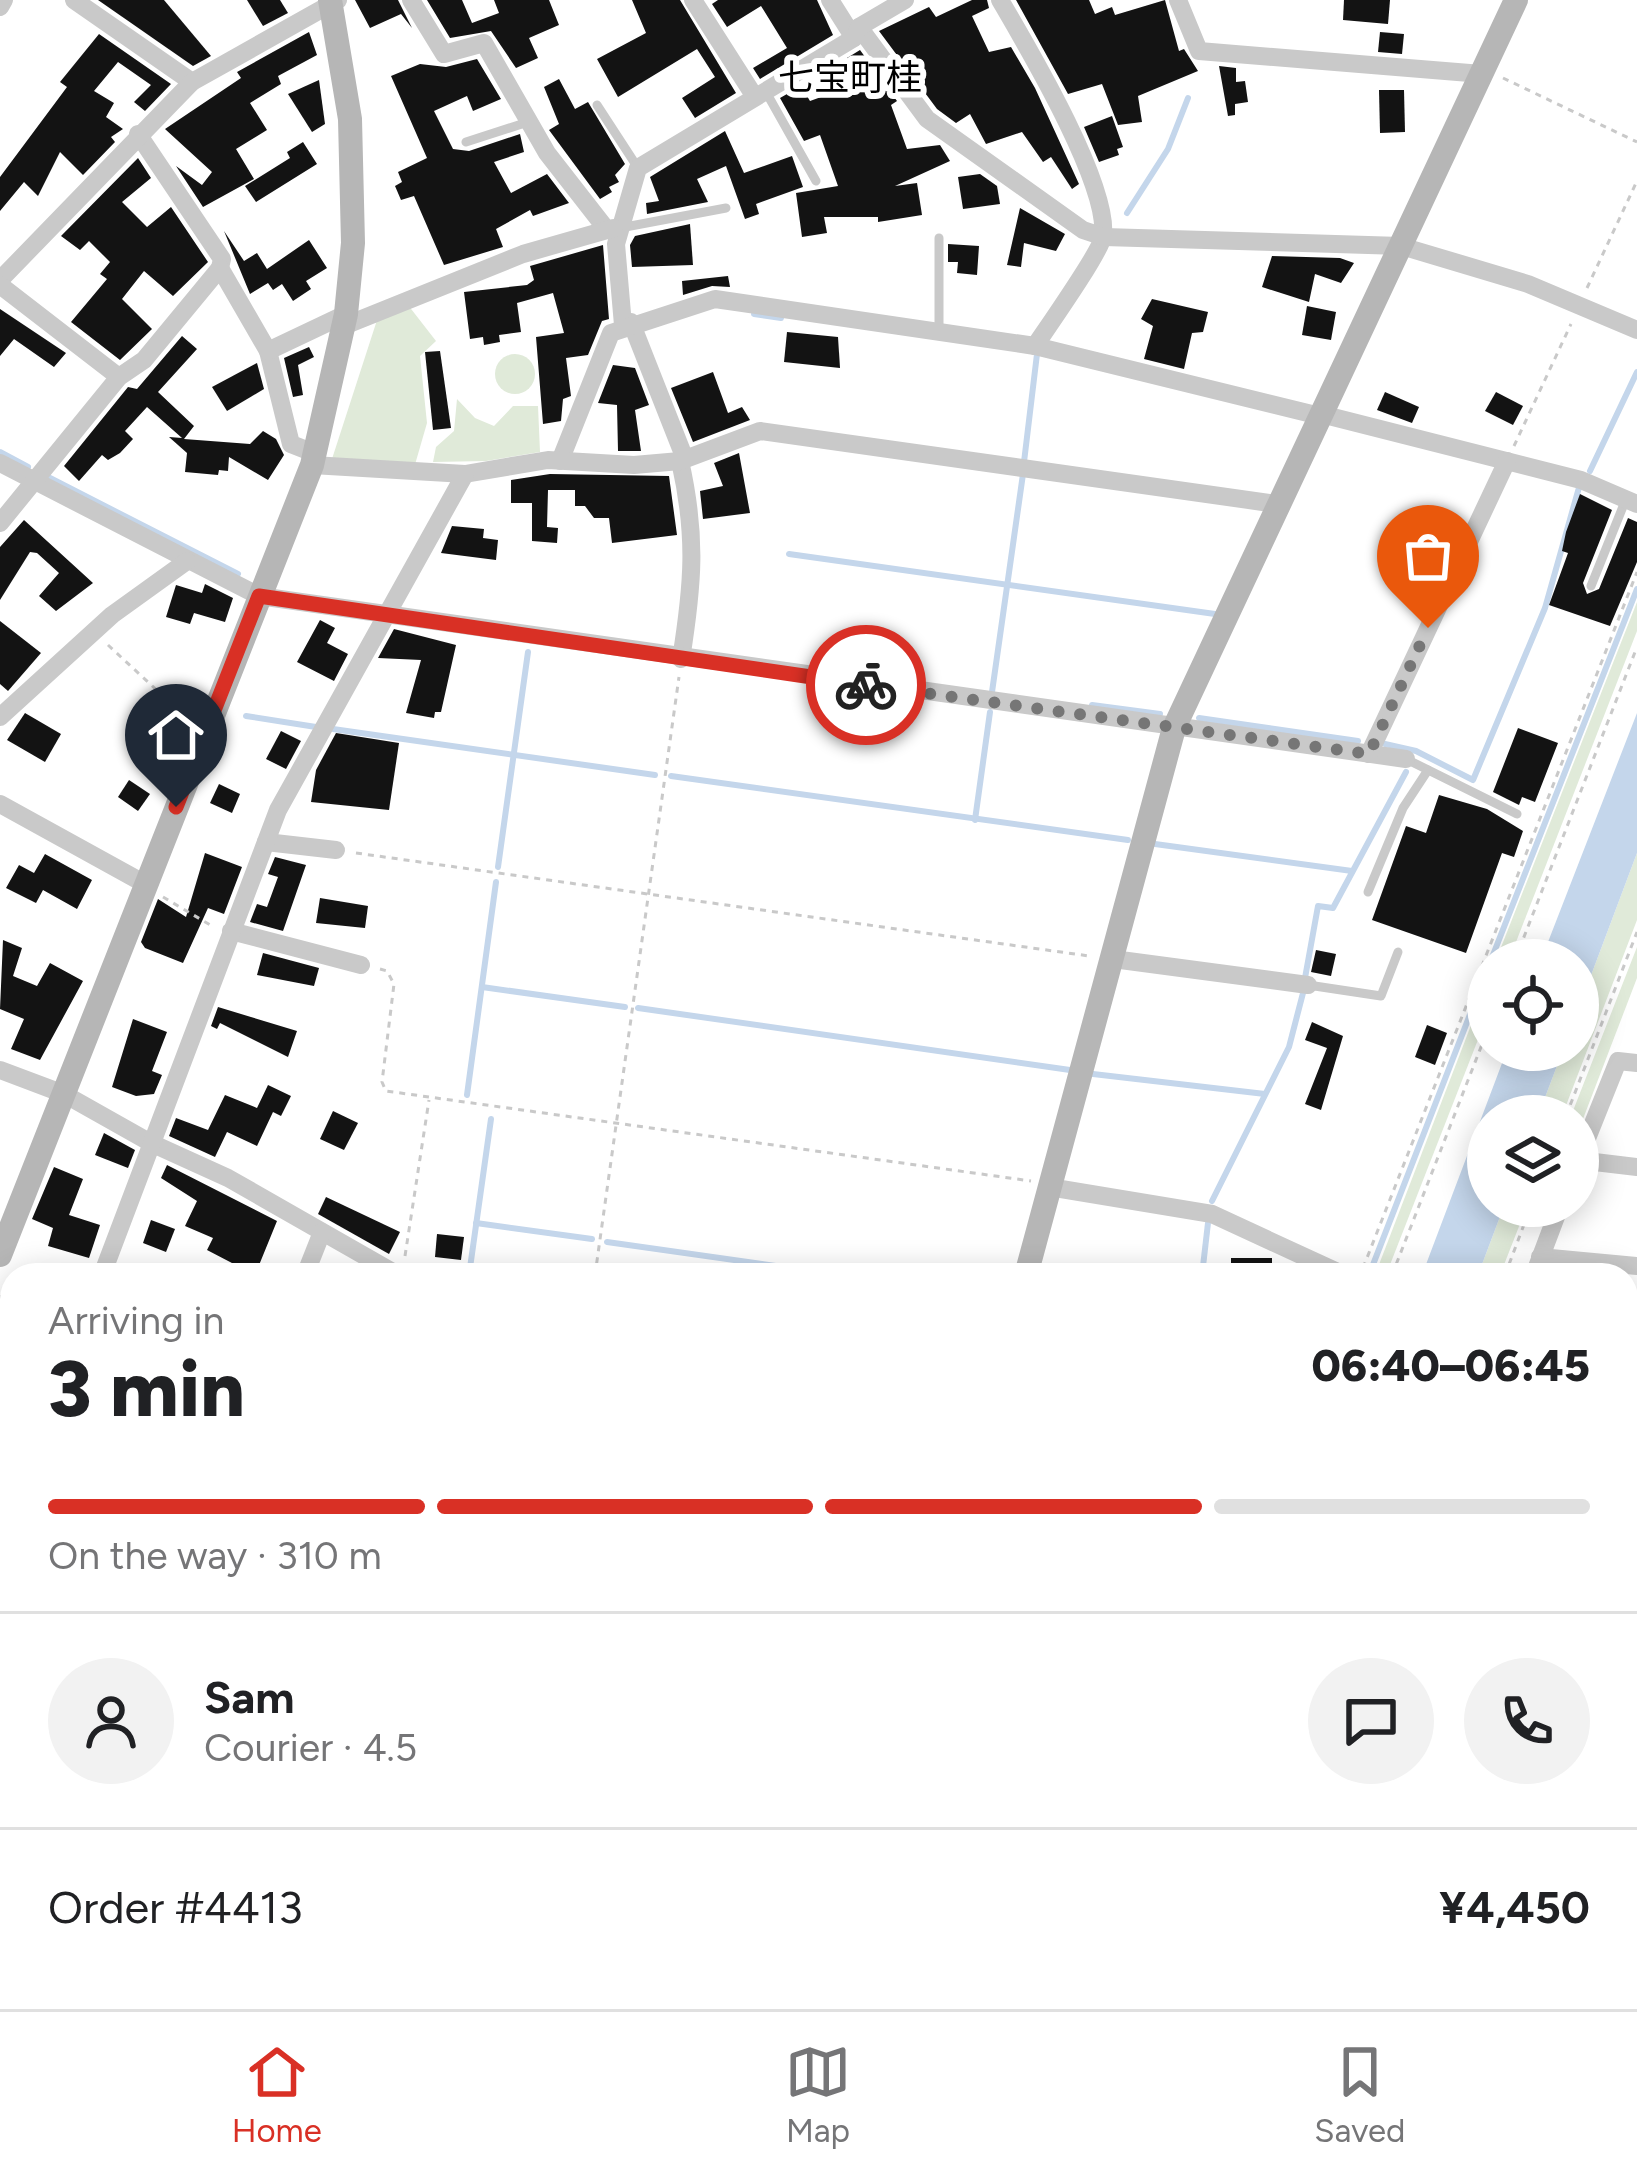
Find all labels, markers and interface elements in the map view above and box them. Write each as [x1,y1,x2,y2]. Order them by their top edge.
district label: 七宝町桂 [778,56,922,99]
pin [1377,505,1479,628]
icon: bag [1395,523,1461,589]
courier [806,625,926,745]
icon: bike [833,652,899,718]
pin [125,684,227,807]
icon: home [143,702,209,768]
map controls [1467,939,1599,1227]
button: locate [1467,939,1599,1071]
button: layers [1467,1095,1599,1227]
text: Arriving in [48,1297,224,1344]
text: 06:40–06:45 [1312,1338,1590,1392]
text: 3 min [48,1342,245,1436]
text: On the way · 310 m [48,1532,382,1579]
button: person [48,1658,174,1784]
button: chat [1308,1658,1434,1784]
button: phone [1464,1658,1590,1784]
text: Sam [204,1670,295,1724]
text: Courier · 4.5 [204,1724,417,1771]
text: Order #4413 [48,1880,303,1934]
text: ¥4,450 [1439,1880,1590,1934]
tab: Home [232,2039,322,2150]
tab: Map [785,2039,851,2150]
tab: Saved [1314,2039,1405,2150]

